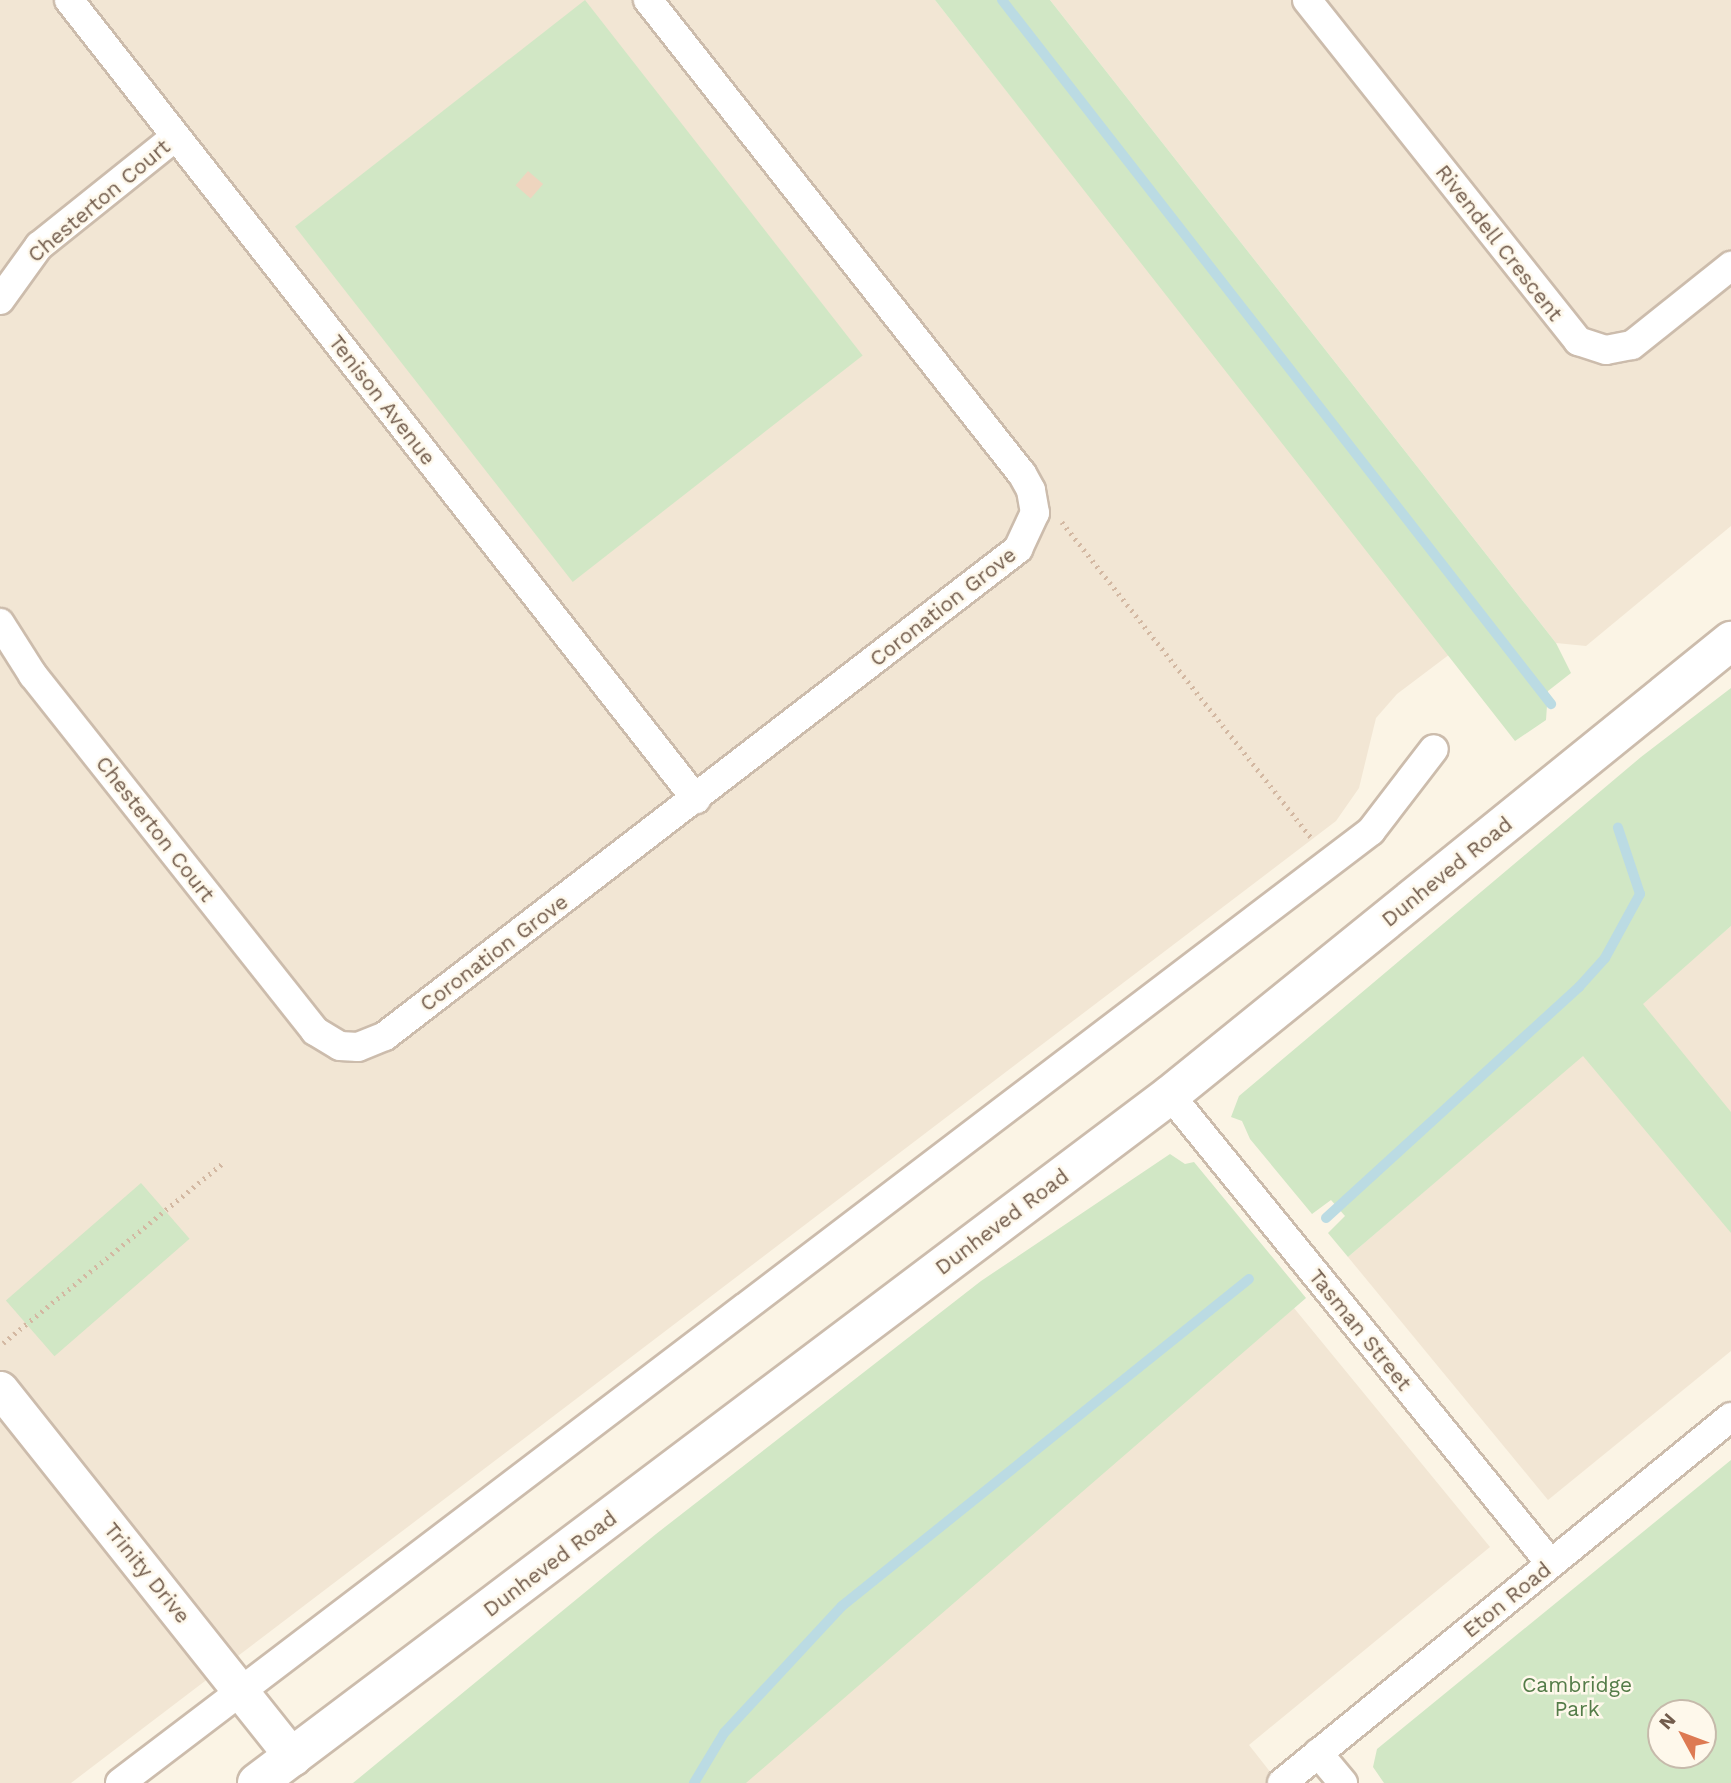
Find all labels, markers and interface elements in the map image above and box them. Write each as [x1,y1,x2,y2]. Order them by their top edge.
street label: Chesterton Court [23,134,175,268]
street label: Rivendell Crescent [1430,160,1568,326]
street label: Tenison Avenue [323,330,441,470]
street label: Coronation Grove [865,542,1021,672]
street label: Chesterton Court [90,751,220,907]
street label: Dunheved Road [1377,812,1517,932]
street label: Coronation Grove [415,889,573,1017]
street label: Dunheved Road [930,1164,1074,1280]
street label: Tasman Street [1303,1264,1417,1396]
street label: Dunheved Road [478,1506,622,1622]
street label: Trinity Drive [99,1517,195,1629]
street label: Eton Road [1458,1557,1556,1643]
park label: Cambridge Park [1522,1672,1632,1722]
north arrow [1647,1699,1717,1769]
text: N [1654,1708,1681,1734]

